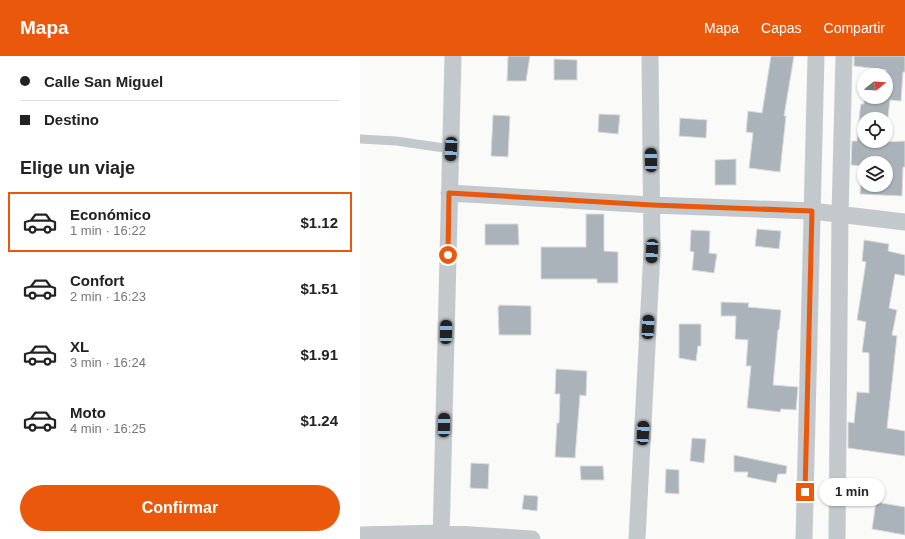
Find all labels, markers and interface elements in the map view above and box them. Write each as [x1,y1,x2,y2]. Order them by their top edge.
text: Mapa [20,17,69,38]
text: Mapa [704,20,739,36]
text: Capas [761,20,802,36]
text: Compartir [824,20,885,36]
north arrow [857,68,893,104]
map controls [857,68,893,192]
text: Calle San Miguel [44,73,163,90]
text: Destino [44,111,99,128]
button: locate [857,112,893,148]
car [444,137,458,161]
car [645,148,657,172]
button: layers [857,156,893,192]
text: Elige un viaje [20,158,135,178]
icon: car [22,204,58,240]
text: Económico [70,206,151,223]
text: $1.12 [300,214,338,231]
text: 1 min · 16:22 [70,223,146,238]
car [645,239,659,263]
route start [439,246,457,264]
icon: car [22,270,58,306]
text: Confort [70,272,124,289]
text: $1.51 [300,280,338,297]
text: 2 min · 16:23 [70,289,146,304]
car [641,315,655,339]
car [440,320,452,344]
icon: car [22,336,58,372]
text: XL [70,338,89,355]
text: $1.91 [300,346,338,363]
text: 3 min · 16:24 [70,355,146,370]
icon: car [22,402,58,438]
text: Moto [70,404,106,421]
text: $1.24 [300,412,338,429]
car [438,413,450,437]
text: 4 min · 16:25 [70,421,146,436]
car [636,421,650,445]
callout: 1 min [819,478,885,506]
route end [796,483,814,501]
text: 1 min [835,484,869,499]
button: Confirmar [20,485,340,531]

